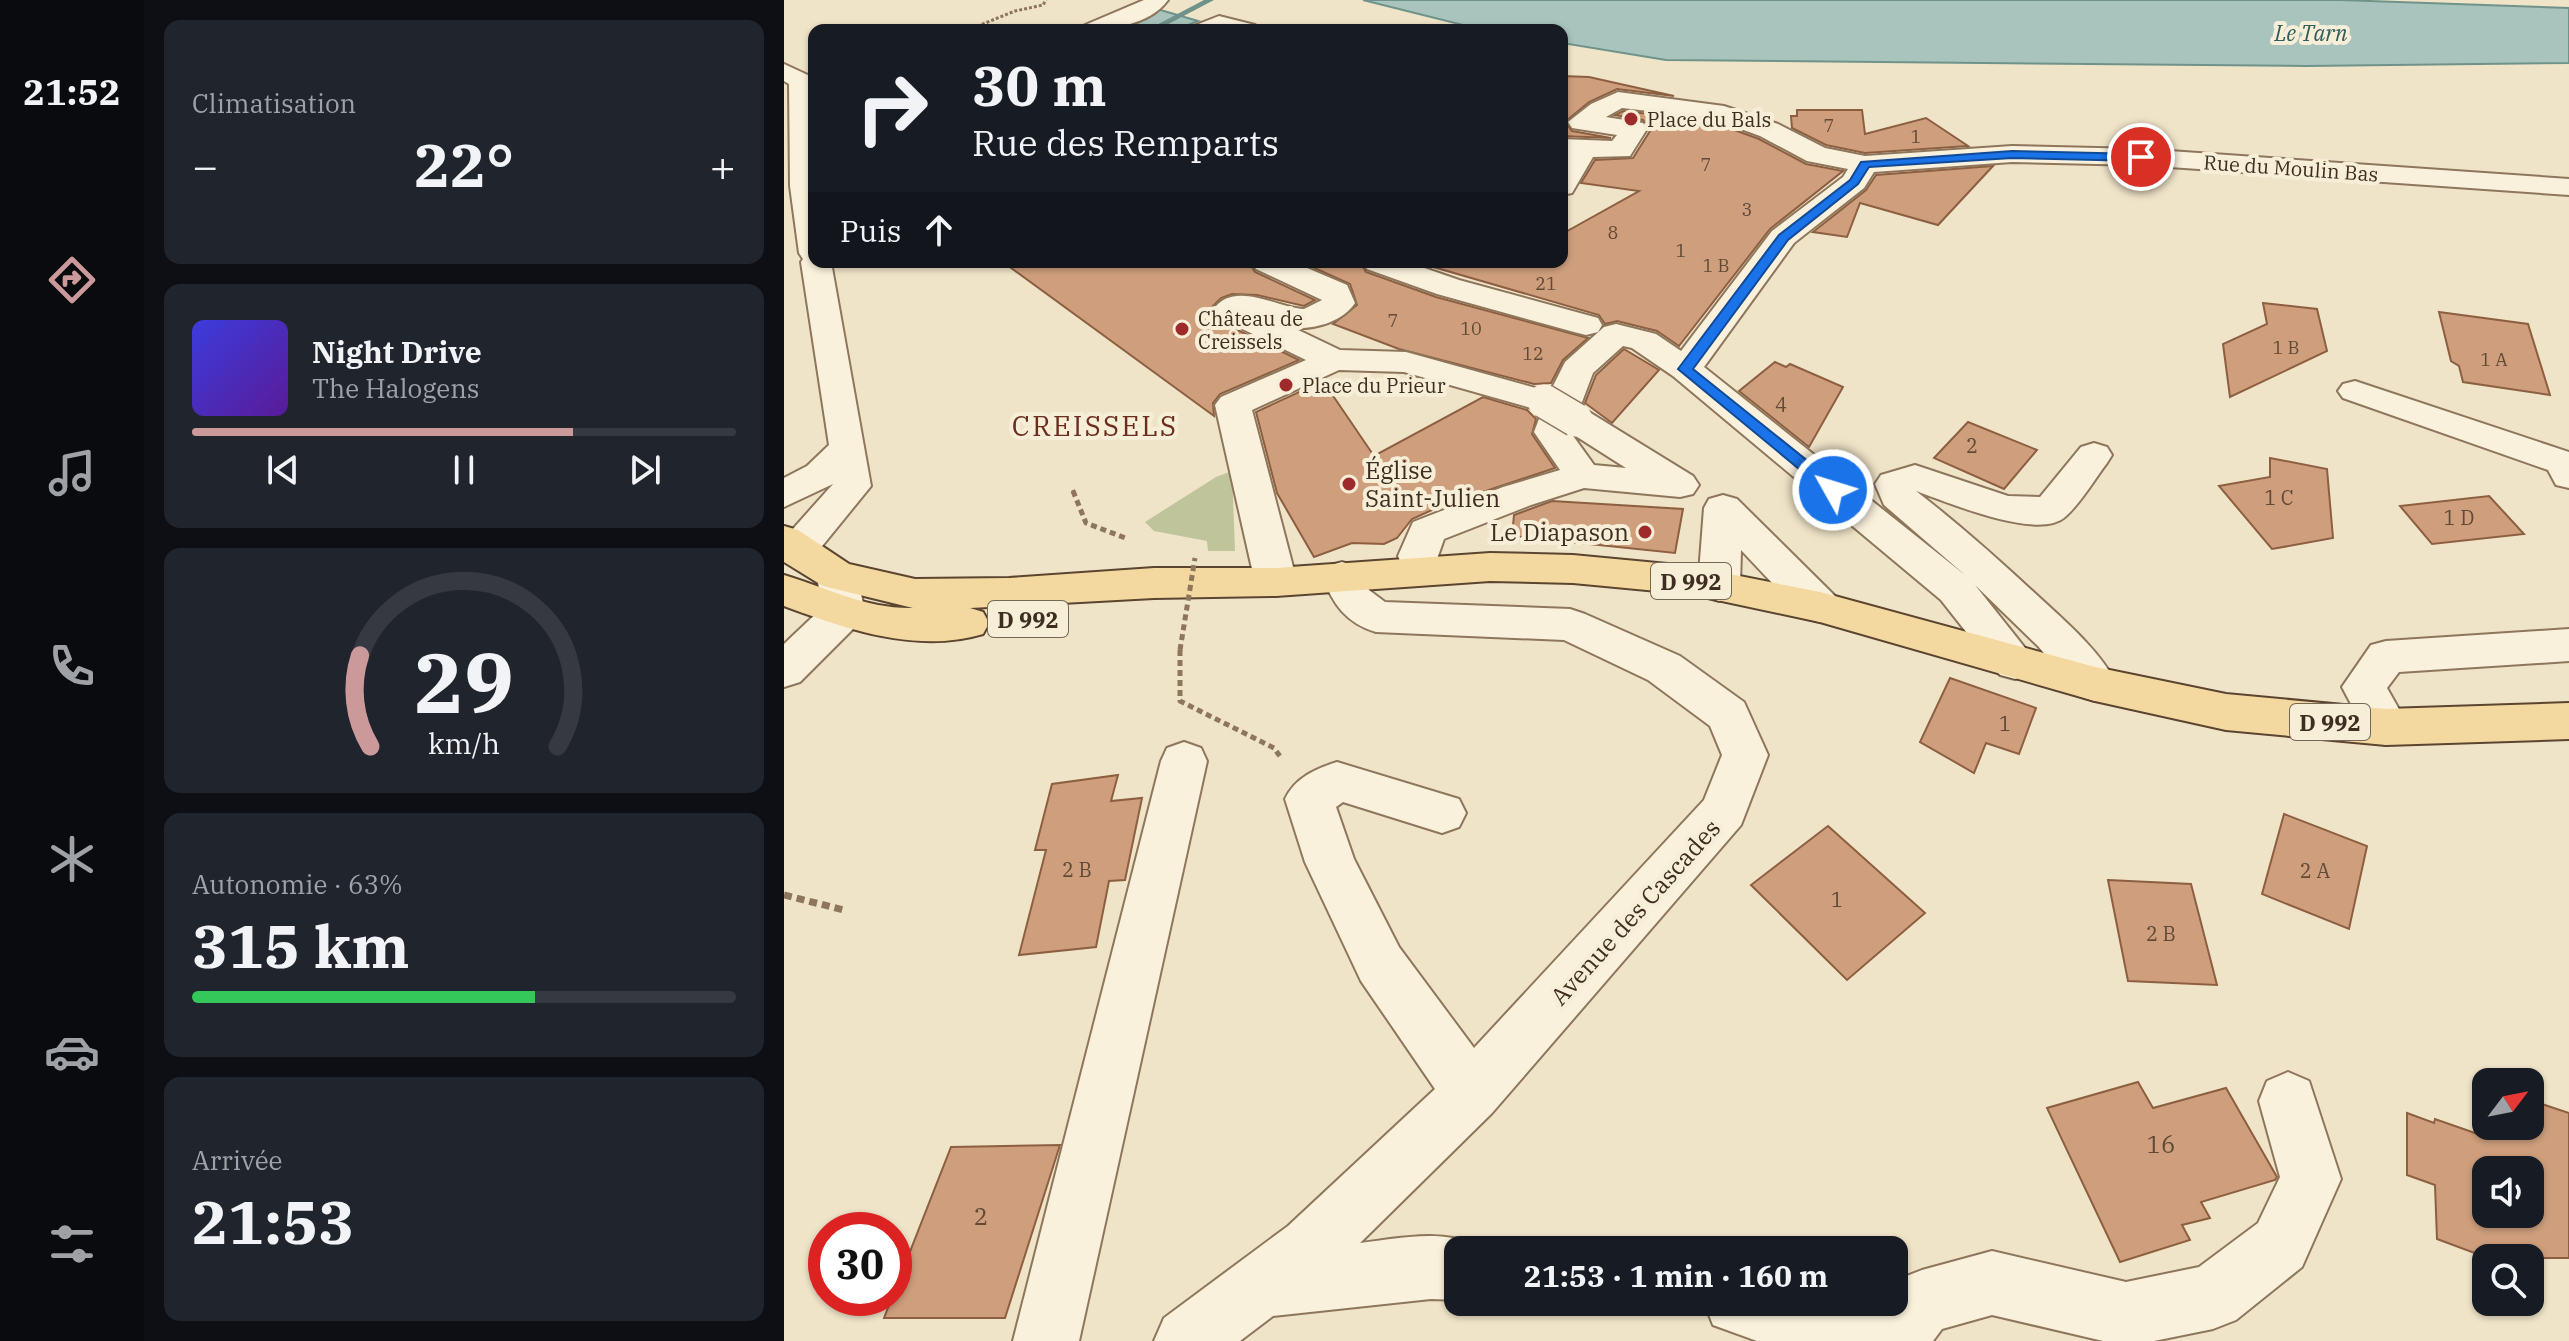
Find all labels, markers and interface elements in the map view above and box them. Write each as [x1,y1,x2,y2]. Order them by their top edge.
water label: Le Tarn [2274,18,2348,47]
text: 30 m [972,49,1107,121]
icon: right [840,56,944,160]
text: 21:52 [23,68,121,115]
text: Climatisation [192,86,356,120]
place label: Place du Bals [1647,106,1771,133]
marker: Place du Bals [1622,110,1640,128]
house number: 7 [1824,114,1834,137]
text: Rue des Remparts [972,119,1279,166]
pin [2107,123,2175,191]
text: 22° [414,125,514,204]
house number: 1 [1911,125,1921,148]
icon: arrive [2119,135,2163,179]
text: − [192,137,218,194]
text: + [710,137,736,194]
street label: Rue du Moulin Bas [2203,148,2379,188]
house number: 7 [1701,153,1711,176]
house number: 3 [1742,198,1752,221]
icon: ahead [917,208,961,252]
text: Puis [840,211,901,250]
house number: 8 [1608,221,1618,244]
house number: 1 [1676,239,1686,262]
icon: directions [44,252,100,308]
house number: 1 B [1702,254,1730,277]
house number: 21 [1535,272,1557,295]
place label: Château de Creissels [1198,305,1303,355]
house number: 7 [1388,309,1398,332]
house number: 10 [1460,317,1482,340]
marker: Château de Creissels [1173,320,1191,338]
text: Night Drive [312,332,482,371]
house number: 1 B [2272,336,2300,359]
house number: 12 [1522,342,1544,365]
house number: 1 A [2480,348,2508,371]
text: The Halogens [312,371,480,405]
place label: Place du Prieur [1302,372,1446,399]
marker: Place du Prieur [1277,376,1295,394]
house number: 4 [1775,391,1787,418]
district label: CREISSELS [1012,407,1178,444]
house number: 2 [1966,432,1978,459]
icon: music [44,445,100,501]
icon: previous [261,448,305,492]
icon: pause [442,448,486,492]
icon: next [623,448,667,492]
position arrow [1791,448,1875,532]
place label: Église Saint-Julien [1365,454,1500,514]
marker: Église Saint-Julien [1340,475,1358,493]
house number: 1 C [2264,484,2294,511]
house number: 1 D [2444,504,2474,531]
place label: Le Diapason [1490,516,1629,548]
marker: Le Diapason [1636,523,1654,541]
road number: D 992 [1651,563,1731,599]
road number: D 992 [988,601,1068,637]
text: 29 [414,627,514,735]
icon: phone [44,638,100,694]
road number: D 992 [2290,704,2370,740]
house number: 1 [1999,710,2011,737]
text: km/h [428,725,500,762]
street label: Avenue des Cascades [1543,812,1727,1012]
icon: climate [44,831,100,887]
house number: 2 B [1062,856,1092,883]
house number: 2 A [2300,857,2330,884]
text: Autonomie · 63% [192,867,403,901]
house number: 1 [1831,886,1843,913]
text: 315 km [192,906,410,985]
house number: 2 B [2146,920,2176,947]
icon: car [44,1024,100,1080]
north arrow [2472,1068,2544,1140]
map controls [2472,1068,2544,1316]
house number: 16 [2147,1128,2175,1160]
text: Arrivée [192,1143,283,1177]
button: sound [2472,1156,2544,1228]
text: 21:53 [192,1182,354,1261]
house number: 2 [974,1200,988,1232]
speed limit sign: 30 [808,1212,912,1316]
icon: filters [44,1216,100,1272]
button: search [2472,1244,2544,1316]
text: 21:53 · 1 min · 160 m [1524,1256,1828,1295]

